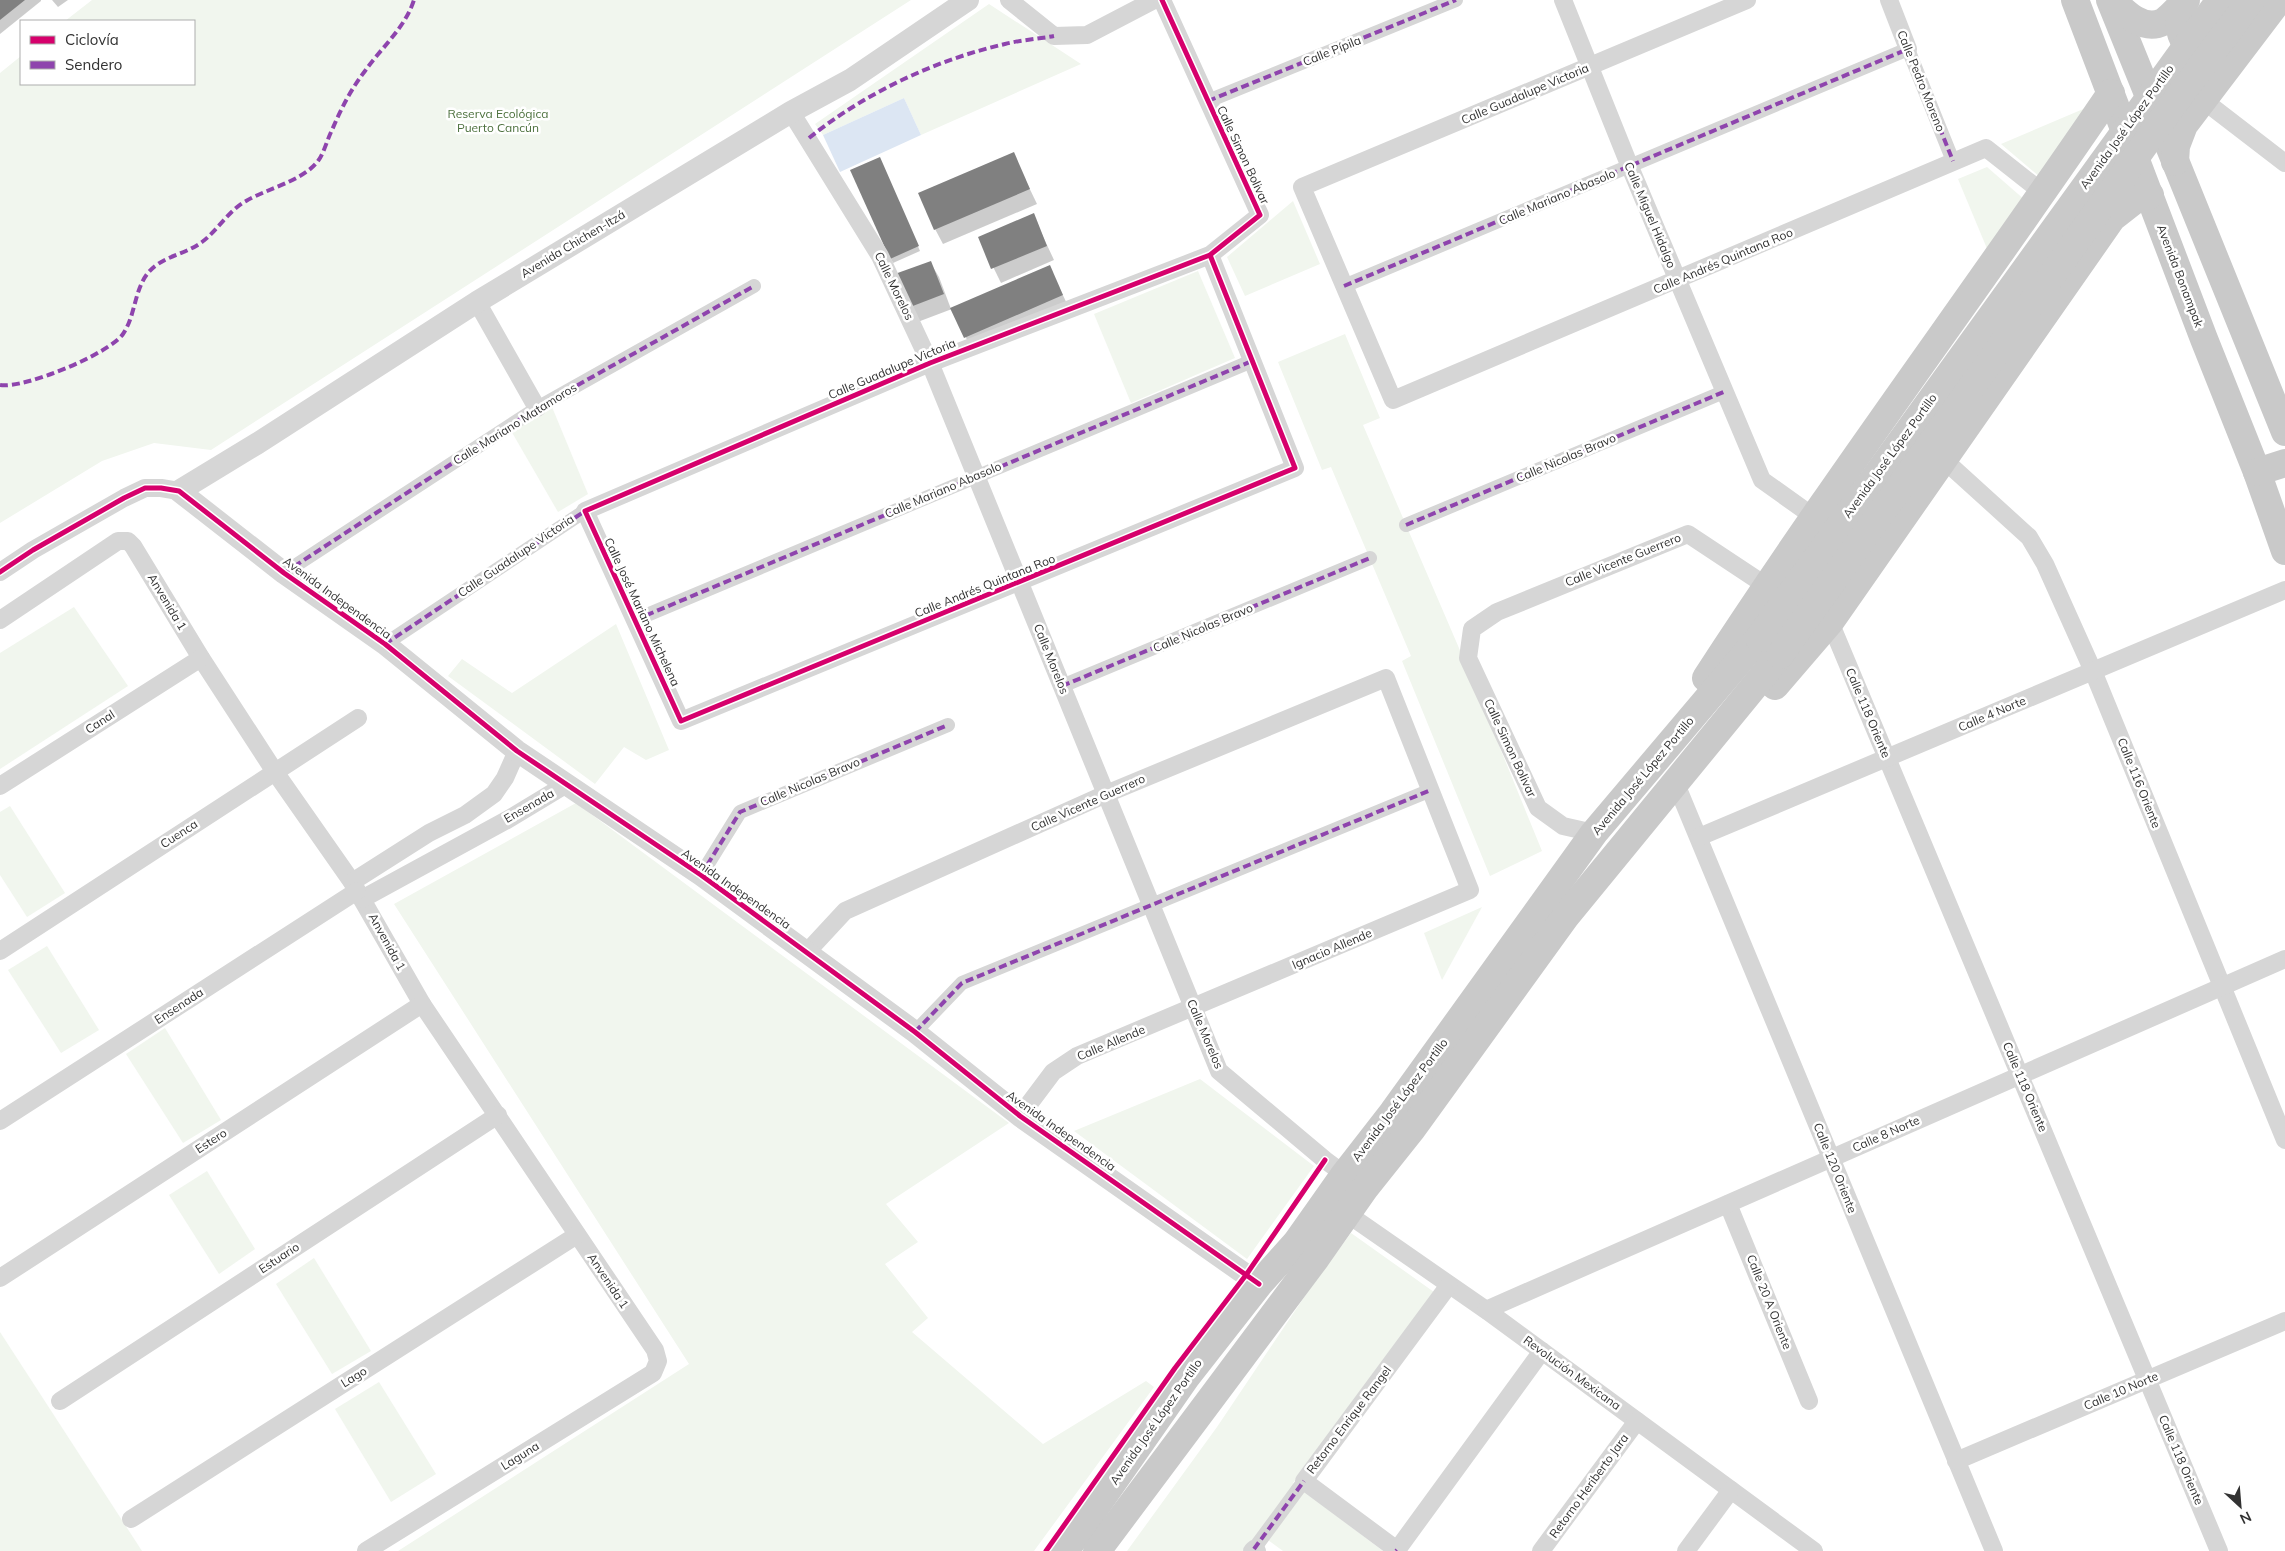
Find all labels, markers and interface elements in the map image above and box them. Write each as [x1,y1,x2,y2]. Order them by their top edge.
legend [20,20,195,85]
street label: Calle Pedro Moreno [1894,28,1949,134]
text: Ciclovía [65,30,119,49]
street label: Calle Pípila [1301,32,1363,69]
text: Sendero [65,55,122,74]
street label: Calle Guadalupe Victoria [1459,60,1591,127]
street label: Avenida José López Portillo [2076,61,2177,192]
street label: Calle Simon Bolivar [1214,103,1273,207]
park label: Reserva Ecológica Puerto Cancún [447,106,549,135]
street label: Calle Miguel Hidalgo [1621,159,1680,270]
street label: Calle Mariano Abasolo [1496,165,1618,228]
street label: Avenida Chichen-Itzá [518,206,628,281]
street label: Avenida Bonampak [2154,222,2207,330]
street label: Calle Andrés Quintana Roo [1651,224,1795,297]
street label: Calle Morelos [871,249,917,322]
street label: Calle Guadalupe Victoria [826,335,958,402]
street label: Calle Mariano Matamoros [450,379,579,468]
street label: Avenida José López Portillo [1839,390,1940,521]
street label: Calle Nicolas Bravo [1514,430,1618,485]
street label: Calle Mariano Abasolo [882,458,1004,521]
street label: Calle Guadalupe Victoria [455,511,577,600]
street label: Calle Vicente Guerrero [1563,529,1683,590]
street label: Calle José Mariano Michelena [601,535,684,688]
street label: Calle Andrés Quintana Roo [912,550,1057,621]
street label: Avenida Independencia [280,553,394,642]
street label: Anvenida 1 [145,571,190,633]
street label: Calle Nicolas Bravo [1151,600,1255,655]
street label: Calle Morelos [1031,622,1072,696]
street label: Calle 118 Oriente [1843,666,1894,760]
street label: Calle 4 Norte [1956,693,2028,735]
street label: Calle Simon Bolivar [1481,696,1540,800]
street label: Canal [82,706,117,737]
street label: Avenida José López Portillo [1589,713,1697,838]
street label: Calle 116 Oriente [2115,735,2164,830]
street label: Calle Nicolas Bravo [758,754,862,809]
street label: Calle Vicente Guerrero [1028,771,1147,835]
street label: Ensenada [501,785,556,826]
street label: Cuenca [157,816,200,851]
street label: Avenida Independencia [679,845,794,932]
street label: Anvenida 1 [366,910,409,973]
street label: Ignacio Allende [1290,925,1374,972]
street label: Ensenada [151,984,206,1027]
street label: Calle Morelos [1184,997,1227,1071]
street label: Calle Allende [1075,1021,1147,1064]
street label: Avenida José López Portillo [1348,1035,1451,1164]
street label: Calle 118 Oriente [2000,1040,2051,1134]
street label: Avenida Independencia [1004,1087,1119,1174]
street label: Calle 8 Norte [1850,1112,1922,1155]
street label: Calle 120 Oriente [1811,1120,1860,1215]
street label: Estero [192,1125,229,1156]
street label: Estuario [256,1239,302,1276]
street label: Anvenida 1 [585,1250,632,1311]
street label: Calle 20 A Oriente [1744,1252,1795,1351]
street label: Revolución Mexicana [1521,1332,1624,1413]
street label: Avenida José López Portillo [1106,1356,1205,1488]
street label: Lago [338,1363,370,1390]
street label: Retorno Enrique Rangel [1303,1363,1394,1477]
street label: Calle 10 Norte [2081,1368,2160,1413]
street label: Calle 118 Oriente [2156,1413,2207,1507]
street label: Retorno Heriberto Jara [1546,1431,1631,1541]
street label: Laguna [498,1438,542,1473]
north arrow [2215,1481,2265,1531]
text: N [2237,1507,2254,1528]

